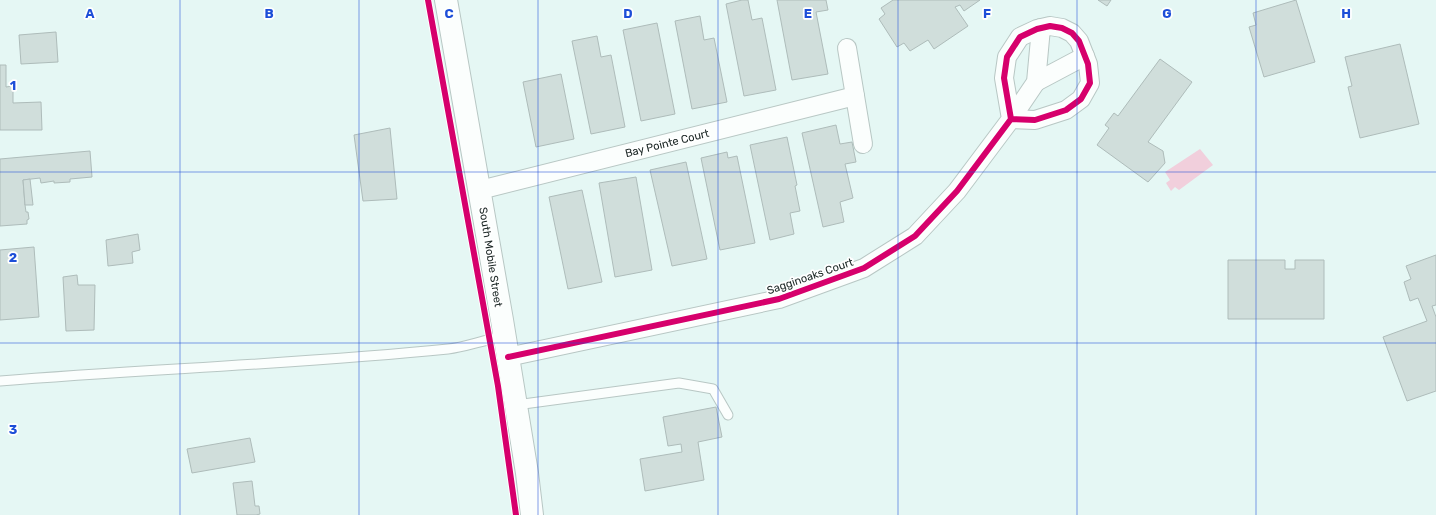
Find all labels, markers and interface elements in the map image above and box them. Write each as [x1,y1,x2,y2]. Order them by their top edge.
text: A [85,6,95,21]
text: B [264,6,274,21]
text: C [444,6,454,21]
text: D [623,6,633,21]
text: E [804,6,812,21]
text: F [983,6,991,21]
text: G [1162,6,1172,21]
text: H [1341,6,1351,21]
text: 1 [10,78,16,93]
street label: Bay Pointe Court [624,127,711,160]
street label: South Mobile Street [476,206,505,309]
text: 2 [9,250,17,265]
street label: Sagginoaks Court [765,255,856,297]
text: 3 [9,422,18,437]

